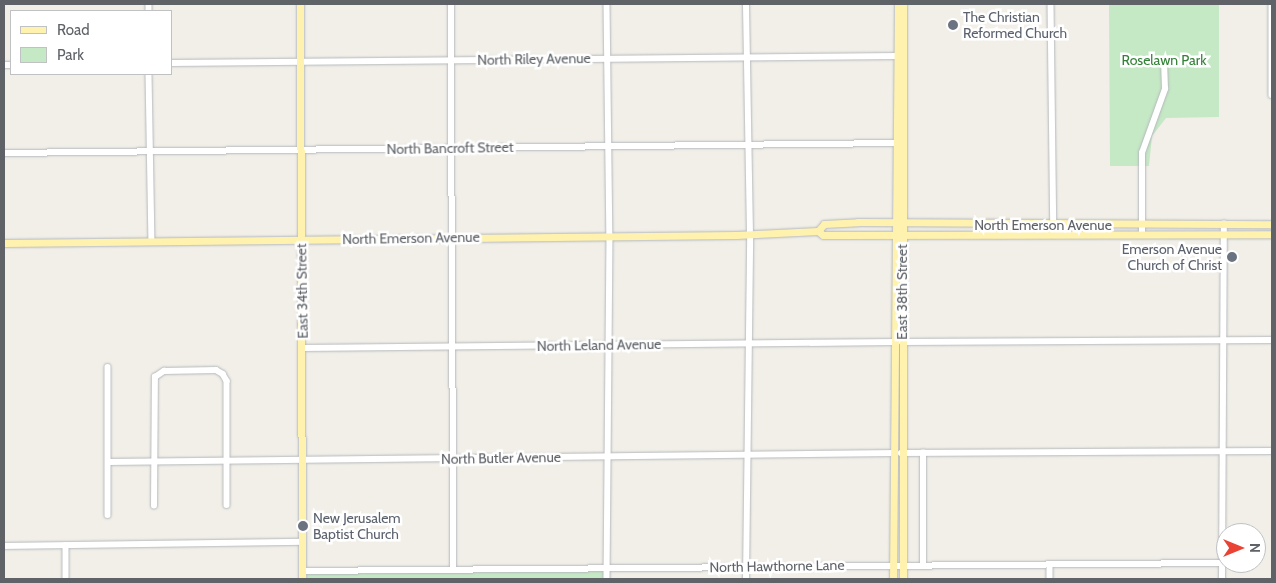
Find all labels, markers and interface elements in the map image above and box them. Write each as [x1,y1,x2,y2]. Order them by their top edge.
place label: The Christian Reformed Church [963,9,1067,41]
legend [10,10,172,75]
marker: The Christian Reformed Church [947,19,959,31]
text: Road [57,21,90,39]
text: Park [57,46,84,64]
street label: North Riley Avenue [477,50,591,68]
park label: Roselawn Park [1121,52,1207,68]
street label: North Bancroft Street [386,138,514,158]
street label: North Emerson Avenue [974,217,1112,233]
street label: North Emerson Avenue [342,228,480,248]
place label: Emerson Avenue Church of Christ [1122,241,1222,274]
street label: East 34th Street [293,243,311,339]
street label: East 38th Street [894,244,910,340]
marker: Emerson Avenue Church of Christ [1226,251,1238,263]
street label: North Leland Avenue [537,336,661,354]
street label: North Butler Avenue [441,449,561,467]
place label: New Jerusalem Baptist Church [313,510,401,542]
marker: New Jerusalem Baptist Church [297,520,309,532]
north arrow [1216,523,1266,573]
text: N [1246,543,1264,553]
street label: North Hawthorne Lane [709,556,845,576]

